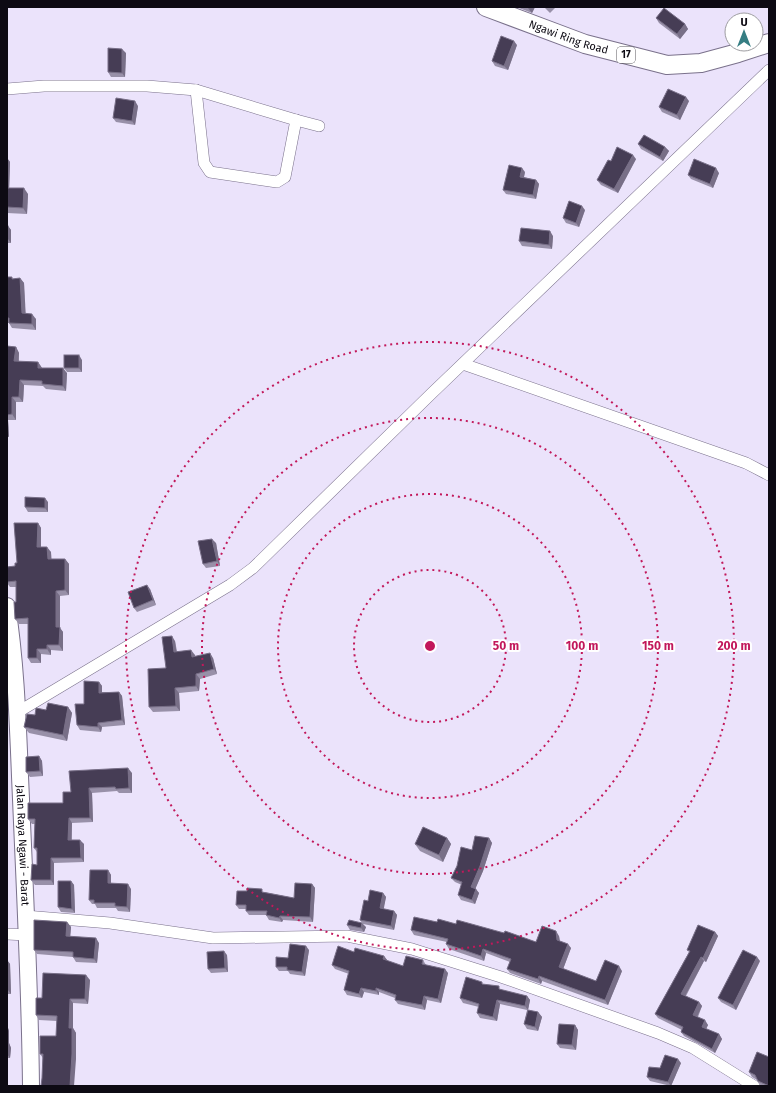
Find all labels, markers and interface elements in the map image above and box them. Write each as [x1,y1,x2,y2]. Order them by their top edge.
north arrow [724,12,764,52]
text: U [740,16,748,29]
street label: Ngawi Ring Road [527,17,610,56]
road number: 17 [617,47,635,63]
centre of rings [423,639,437,653]
text: 50 m [493,639,519,653]
text: 100 m [566,639,598,653]
text: 150 m [642,639,674,653]
text: 200 m [717,639,751,653]
street label: Jalan Raya Ngawi - Barat [14,785,32,906]

